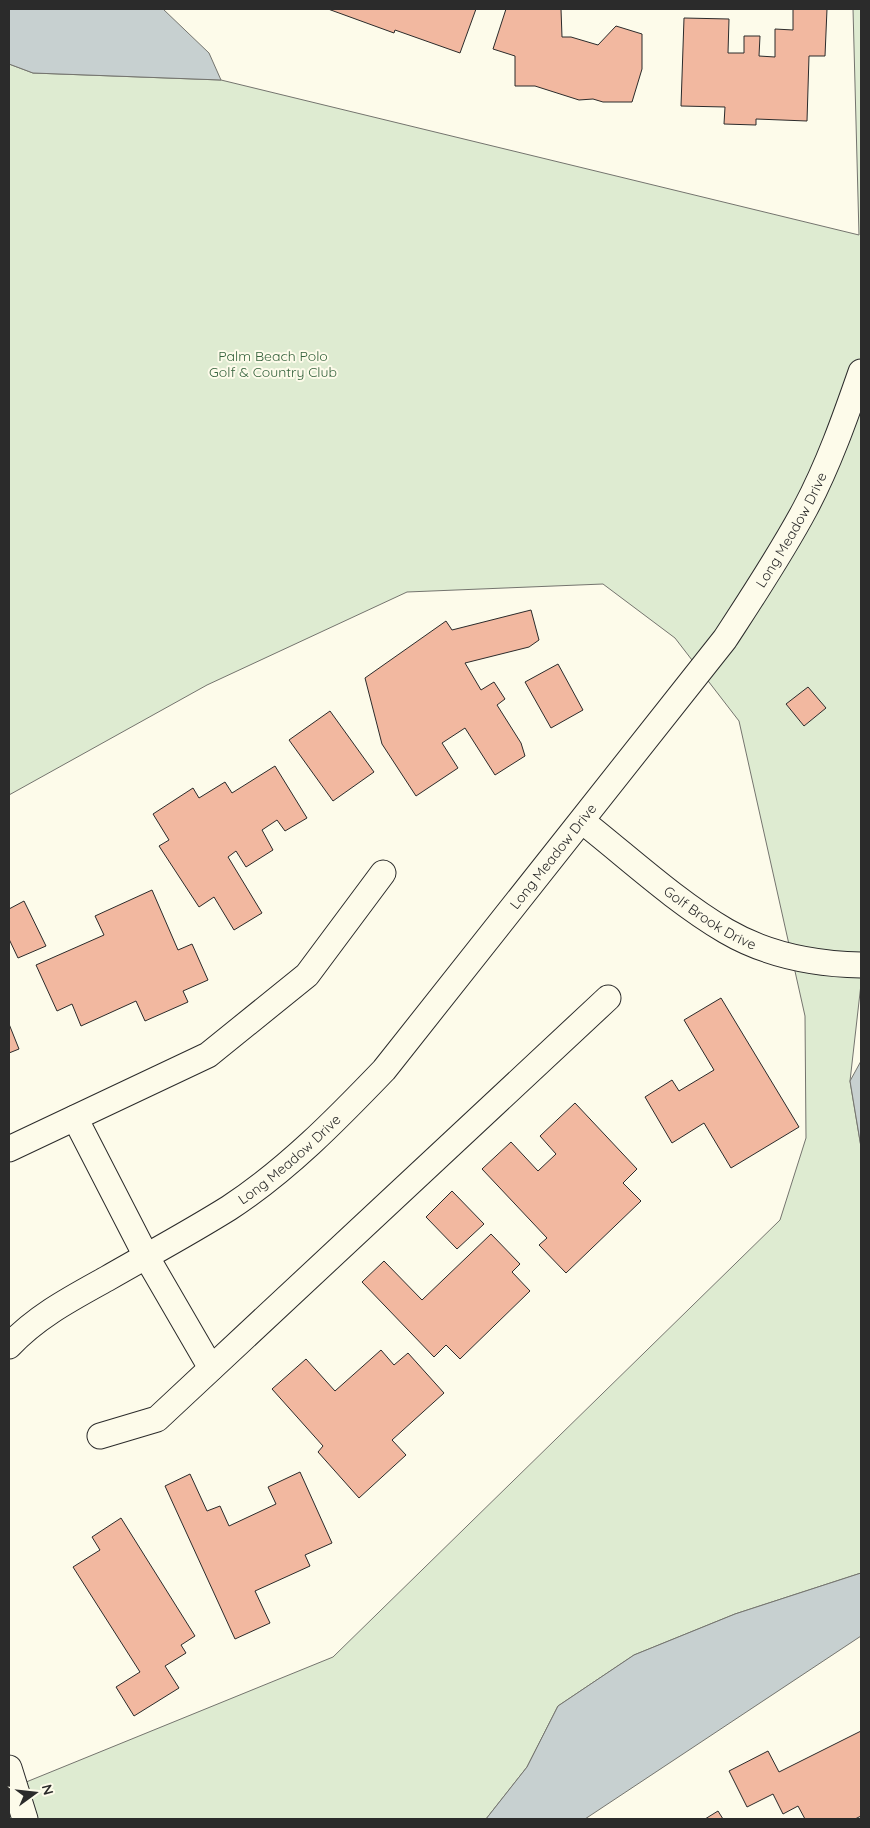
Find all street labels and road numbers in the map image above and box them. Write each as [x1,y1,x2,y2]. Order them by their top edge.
street label: Long Meadow Drive [752,469,831,591]
street label: Long Meadow Drive [506,800,600,913]
street label: Golf Brook Drive [660,882,759,954]
street label: Long Meadow Drive [234,1110,344,1208]

